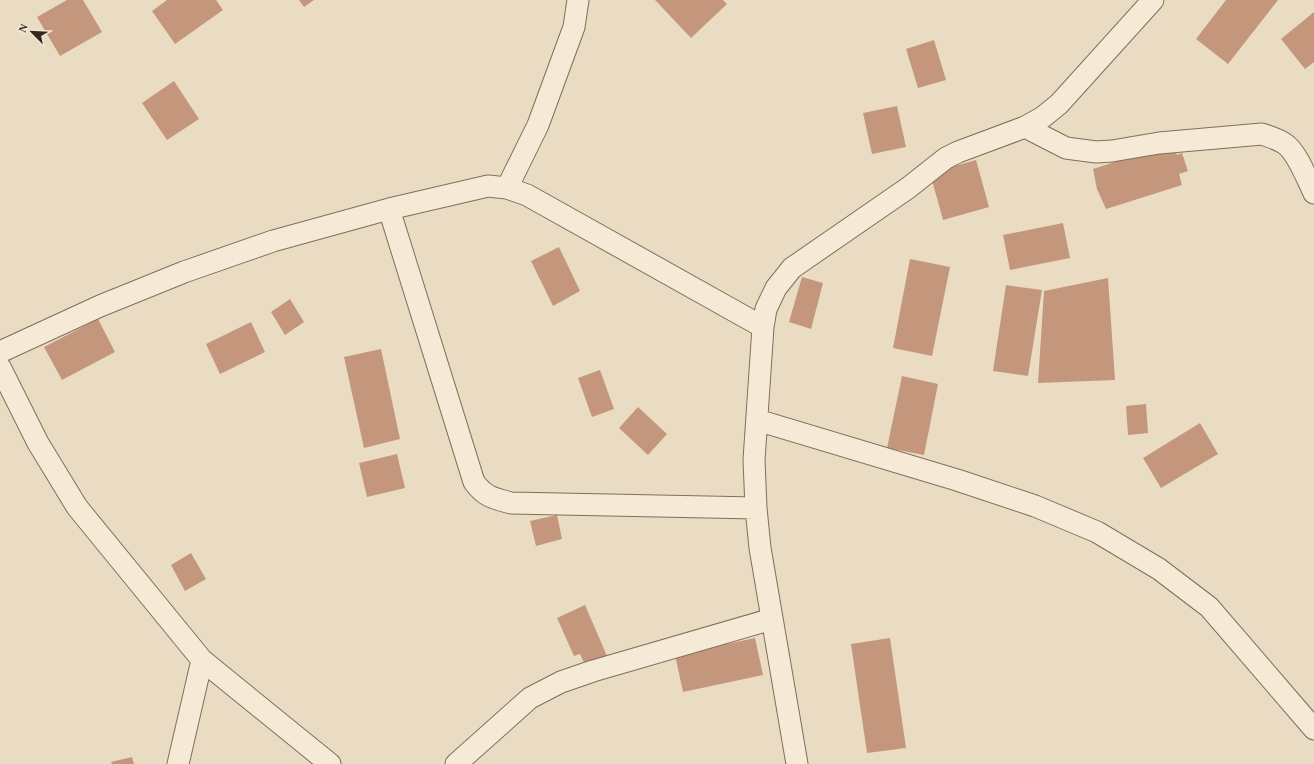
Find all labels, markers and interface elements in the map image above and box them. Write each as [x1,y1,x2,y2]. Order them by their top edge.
north arrow [12,12,52,52]
text: N [16,22,30,34]

